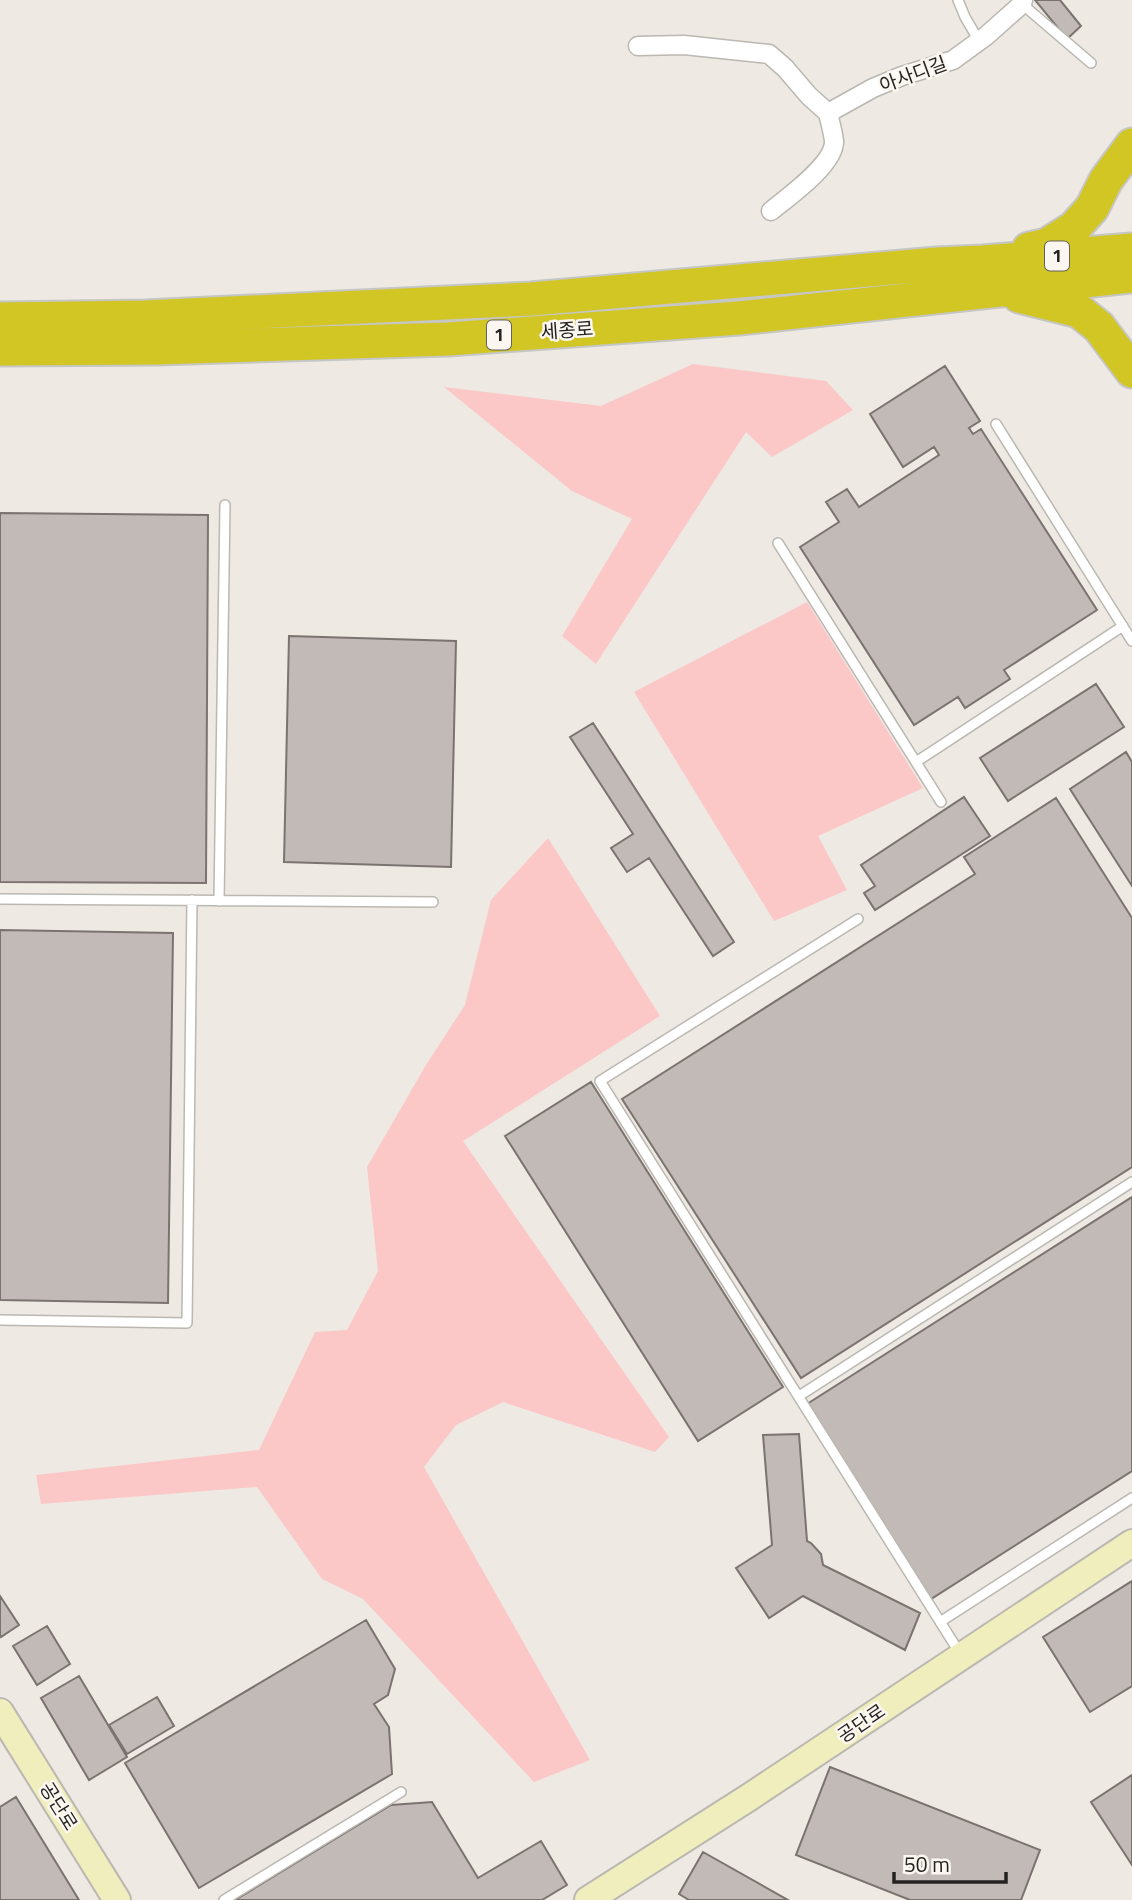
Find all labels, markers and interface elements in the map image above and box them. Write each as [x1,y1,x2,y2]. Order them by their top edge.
street label: 아사디길 [875,48,951,99]
road number: 1 [1045,242,1069,270]
street label: 세종로 [540,313,594,346]
road number: 1 [487,320,511,349]
street label: 공단로 [831,1696,891,1749]
street label: 공단로 [33,1776,86,1836]
scale bar [894,1840,1006,1884]
text: 50 m [904,1848,950,1880]

